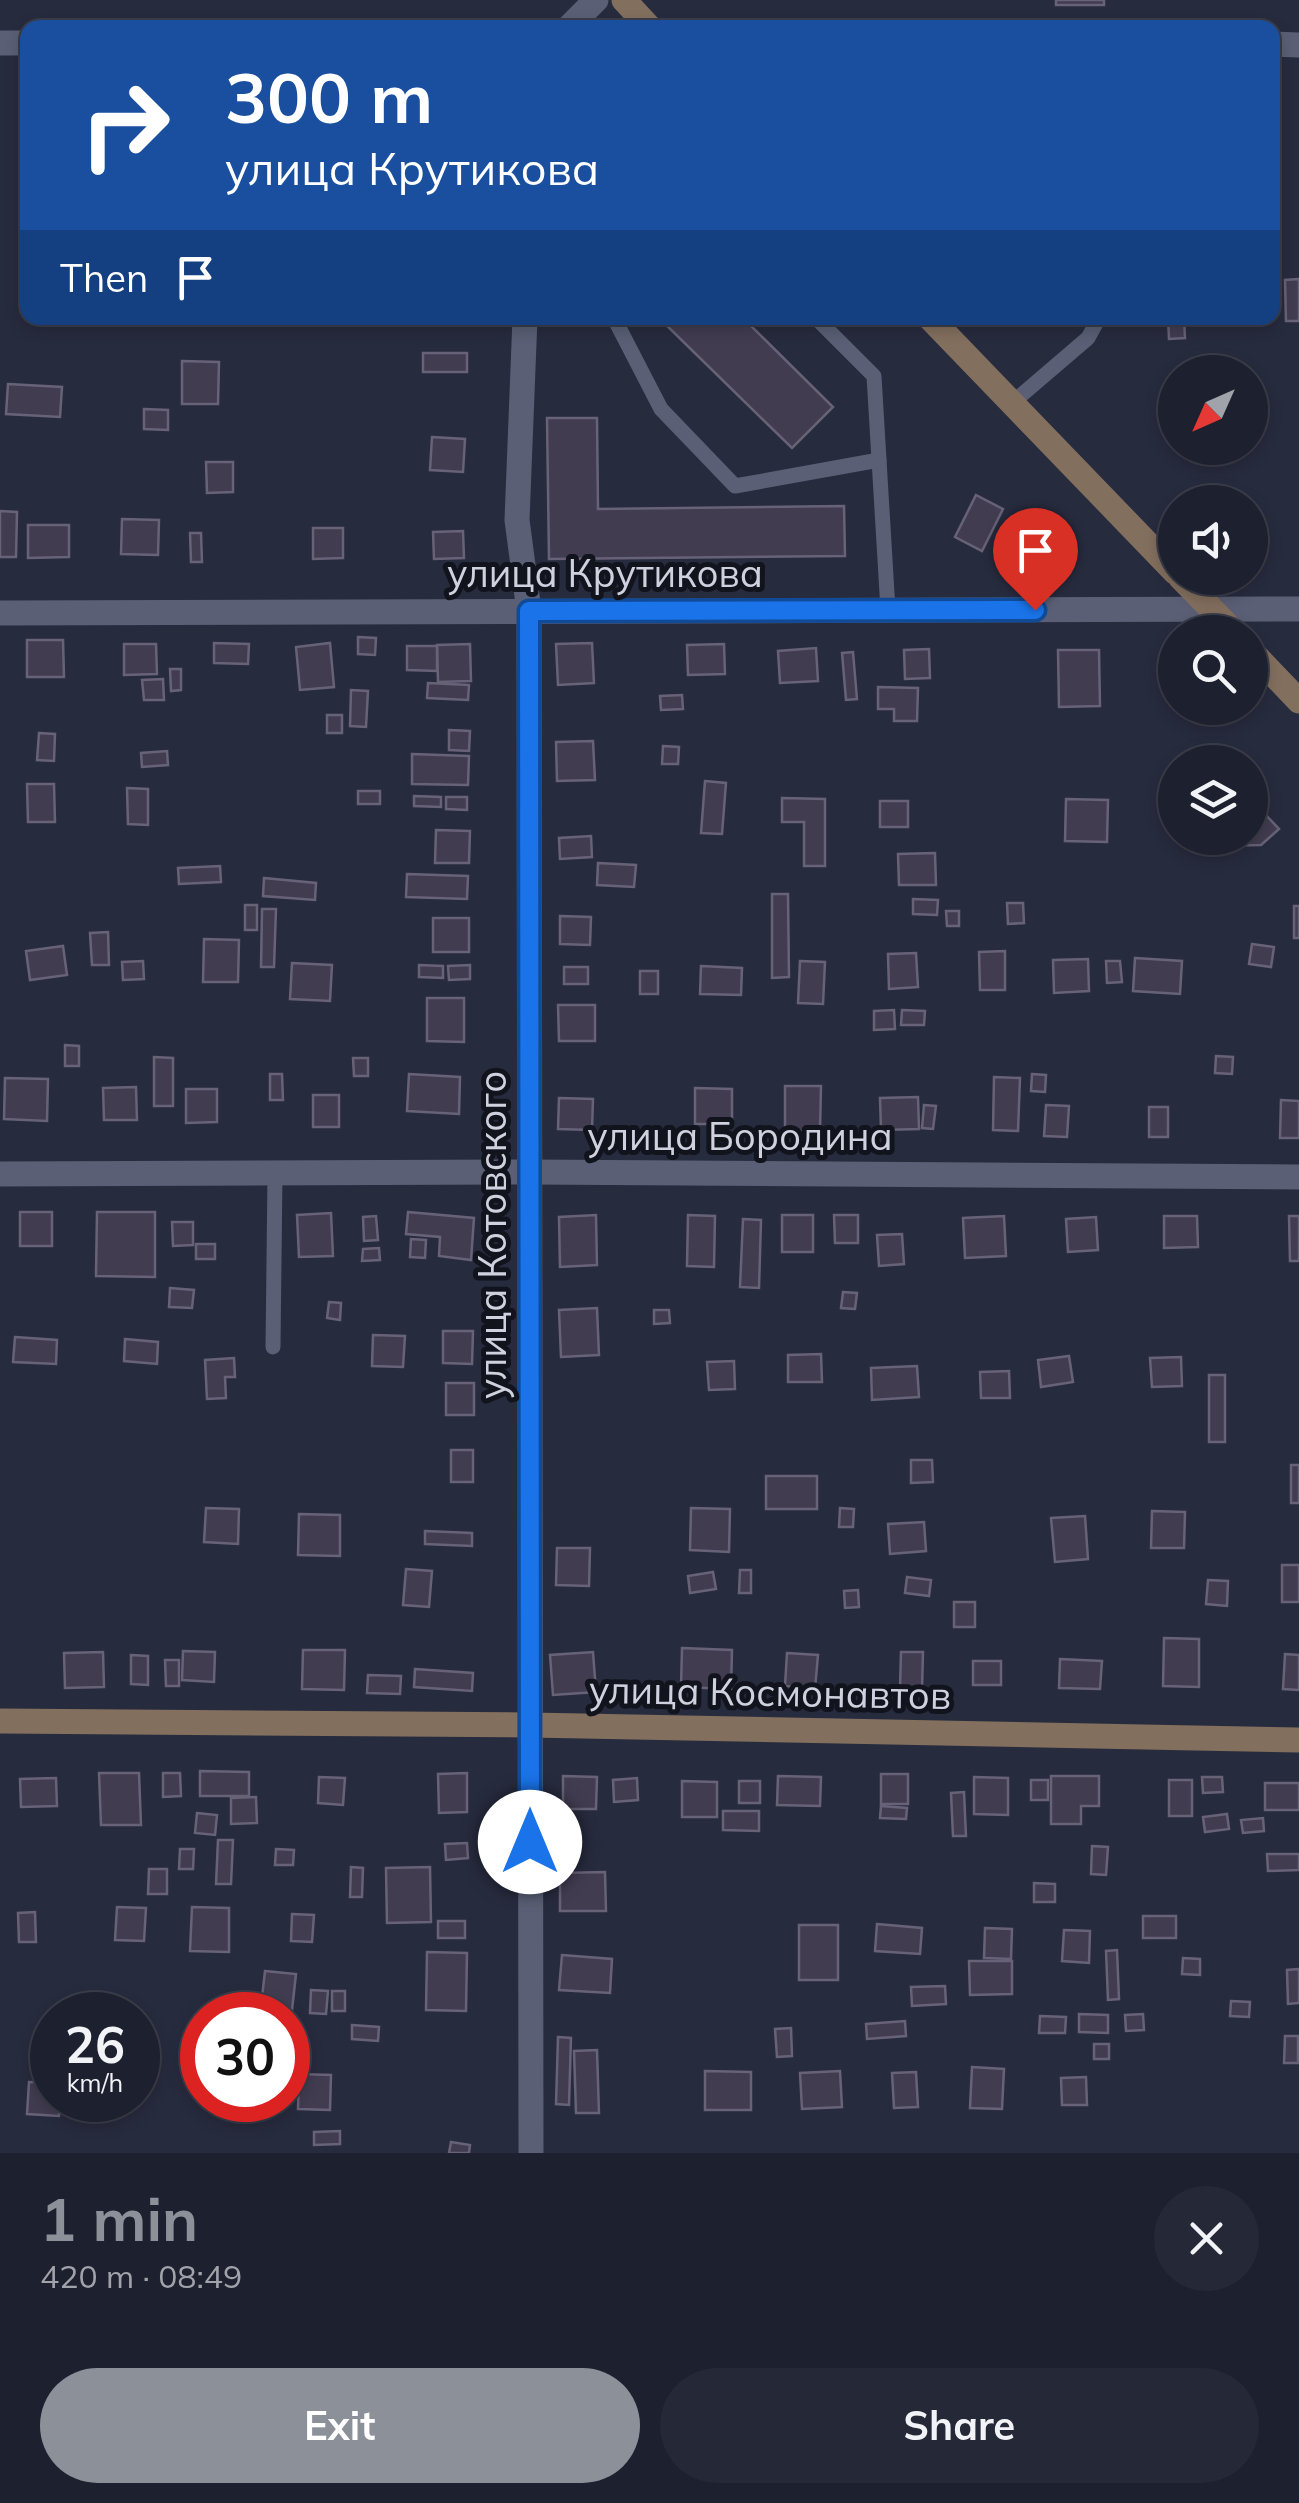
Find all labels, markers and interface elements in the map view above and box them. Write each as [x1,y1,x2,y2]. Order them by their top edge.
text: 300 m [225,53,433,141]
icon: right [60,60,190,190]
text: улица Крутикова [225,140,599,196]
icon: arrive [168,250,223,305]
text: Then [60,254,148,302]
north arrow [1158,355,1268,465]
map controls [1158,355,1268,855]
button: sound [1158,485,1268,595]
pin [993,508,1078,611]
icon: arrive [1008,523,1063,578]
street label: улица Крутикова [447,549,763,597]
button: search [1158,615,1268,725]
button: layers [1158,745,1268,855]
street label: улица Котовского [468,1071,516,1399]
street label: улица Бородина [587,1112,893,1160]
street label: улица Космонавтов [588,1665,952,1719]
position arrow [478,1790,582,1894]
speed limit sign: 30 [180,1992,310,2122]
text: 26 [65,2013,125,2076]
text: km/h [67,2067,123,2098]
text: 1 min [40,2181,198,2256]
button: close [1154,2186,1259,2291]
text: 420 m · 08:49 [40,2256,242,2296]
button: Exit [40,2368,640,2483]
button: Share [660,2368,1259,2483]

